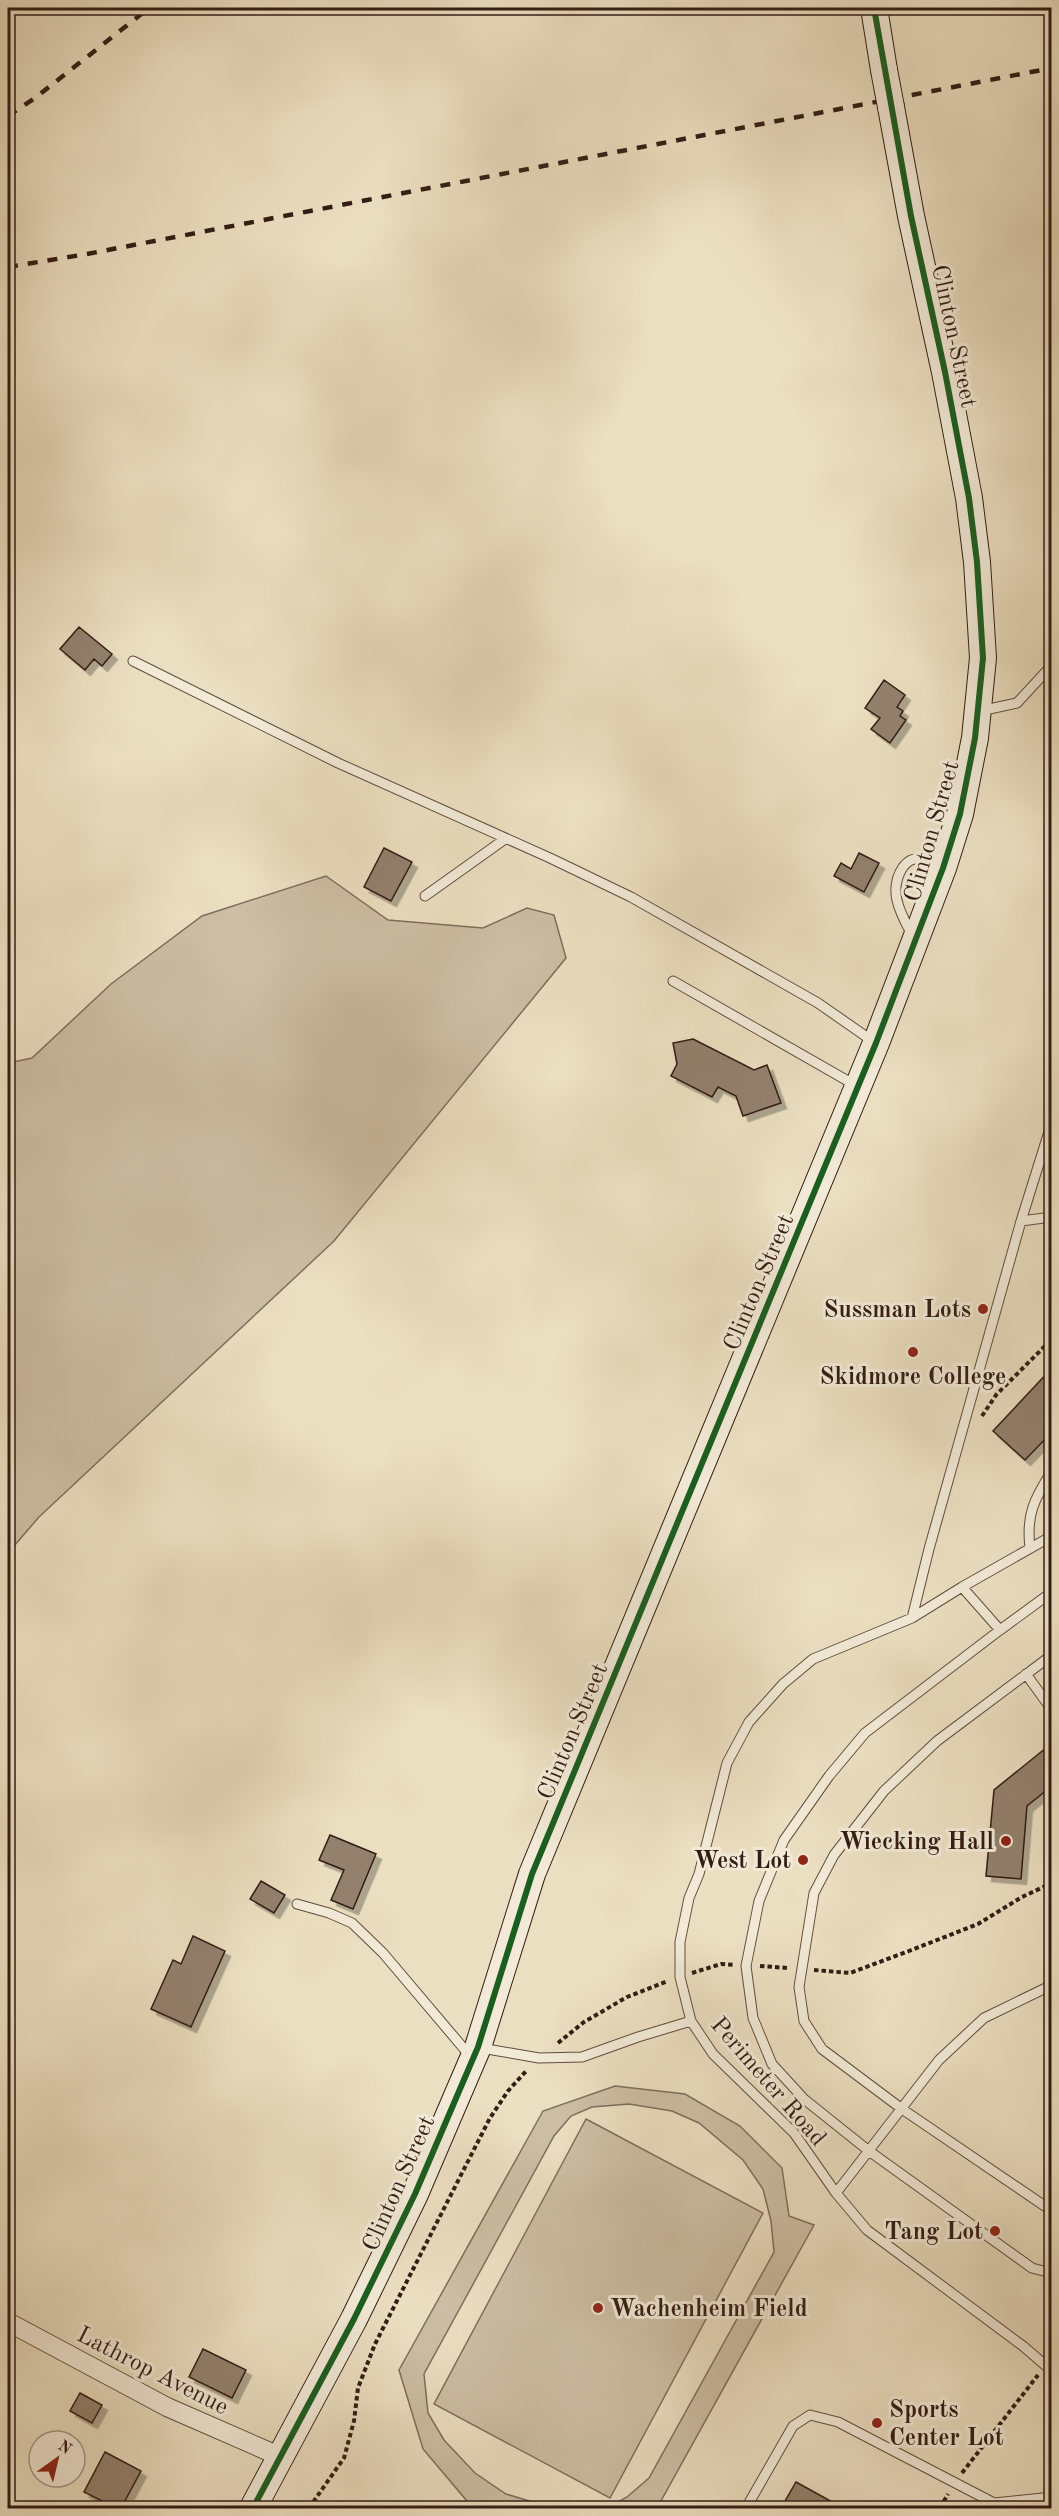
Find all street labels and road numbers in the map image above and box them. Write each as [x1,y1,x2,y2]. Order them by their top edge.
street label: Clinton Street [926,263,980,410]
street label: Clinton Street [901,758,965,905]
street label: Clinton Street [720,1211,799,1354]
street label: Clinton Street [534,1660,613,1803]
street label: Perimeter Road [705,2013,830,2151]
street label: Clinton Street [359,2112,440,2255]
street label: Lathrop Avenue [72,2323,232,2420]

